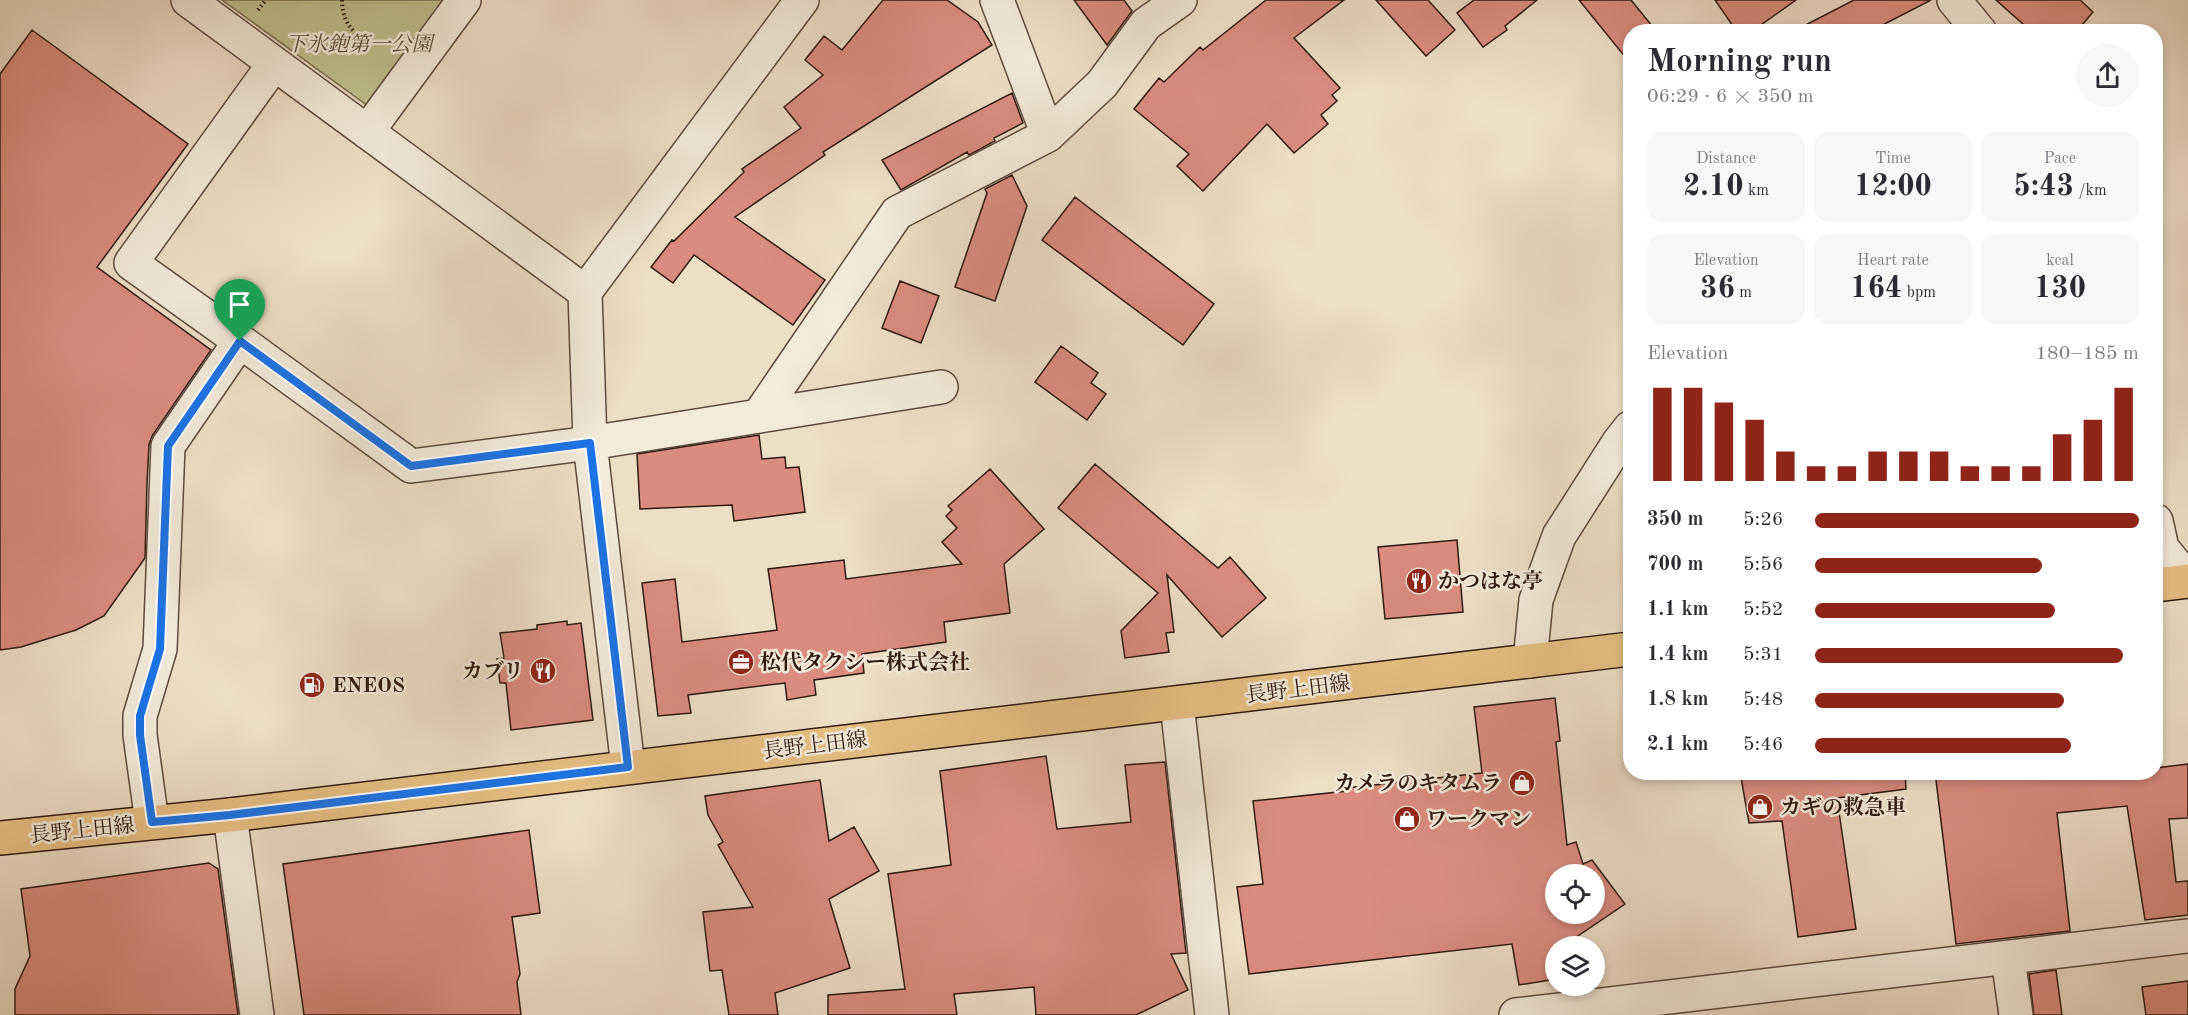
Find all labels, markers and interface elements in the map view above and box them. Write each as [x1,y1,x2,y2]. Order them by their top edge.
park label: 下氷鉋第一公園 [286,33,435,56]
button: share [2076,44,2139,107]
text: Morning run [1647,46,1832,79]
text: 06:29 · 6 × 350 m [1647,87,1814,107]
text: Distance [1696,151,1756,167]
text: Time [1875,151,1911,167]
text: Pace [2044,151,2076,167]
text: 2.10 [1683,172,1744,202]
text: 12:00 [1854,172,1932,202]
text: 5:43 [2013,172,2074,202]
text: km [1744,183,1769,199]
text: /km [2074,183,2107,199]
text: Elevation [1693,253,1759,269]
text: Heart rate [1857,253,1929,269]
text: kcal [2046,253,2074,269]
text: 36 [1700,274,1735,304]
text: 164 [1850,274,1902,304]
text: 130 [2034,274,2086,304]
pin [214,279,265,341]
text: m [1735,285,1752,301]
text: bpm [1902,285,1936,301]
icon: arrive [223,288,256,321]
text: Elevation [1647,344,1728,364]
text: 180–185 m [2036,344,2139,364]
text: 350 m [1647,510,1703,530]
text: 5:26 [1743,510,1783,530]
text: 700 m [1647,555,1703,575]
text: 5:56 [1743,555,1783,575]
restaurant icon: かつはな亭 [1404,566,1434,596]
place label: かつはな亭 [1438,570,1543,593]
text: 1.1 km [1647,600,1709,620]
text: 5:52 [1743,600,1783,620]
text: 1.4 km [1647,645,1709,665]
text: 5:31 [1743,645,1783,665]
office icon: 松代タクシー株式会社 [726,647,756,677]
place label: 松代タクシー株式会社 [760,650,970,674]
restaurant icon: カブリ [528,656,558,686]
place label: カブリ [462,660,524,683]
fuel station icon: ENEOS [297,670,327,700]
street label: 長野上田線 [1245,672,1352,707]
place label: ENEOS [332,676,405,697]
text: 1.8 km [1647,690,1709,710]
text: 5:48 [1743,690,1783,710]
street label: 長野上田線 [762,728,869,763]
text: 2.1 km [1647,735,1709,755]
text: 5:46 [1743,735,1783,755]
shop icon: カメラのキタムラ [1507,768,1537,798]
place label: カメラのキタムラ [1334,773,1502,795]
shop icon: カギの救急車 [1745,792,1775,822]
place label: カギの救急車 [1780,796,1906,819]
shop icon: ワークマン [1392,804,1422,834]
place label: ワークマン [1426,809,1531,831]
street label: 長野上田線 [29,814,135,847]
map controls [1545,864,1605,996]
button: locate [1545,864,1605,924]
button: layers [1545,936,1605,996]

